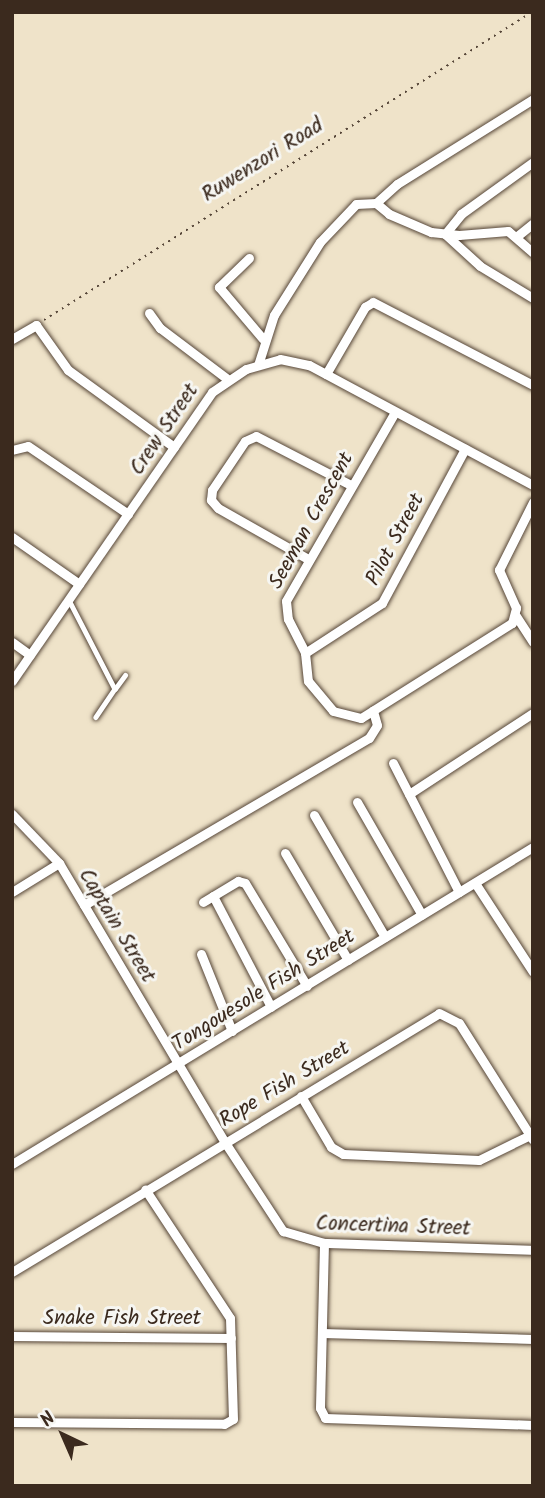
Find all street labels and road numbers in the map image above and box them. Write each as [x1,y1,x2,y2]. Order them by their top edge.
street label: Ruwenzori Road [198,114,328,208]
street label: Crew Street [125,380,205,480]
street label: Seeman Crescent [264,448,360,594]
street label: Pilot Street [361,490,431,590]
street label: Captain Street [72,865,160,987]
street label: Tongouesole Fish Street [168,925,360,1057]
street label: Rope Fish Street [215,1036,355,1134]
street label: Concertina Street [315,1212,471,1242]
street label: Snake Fish Street [43,1306,201,1332]

